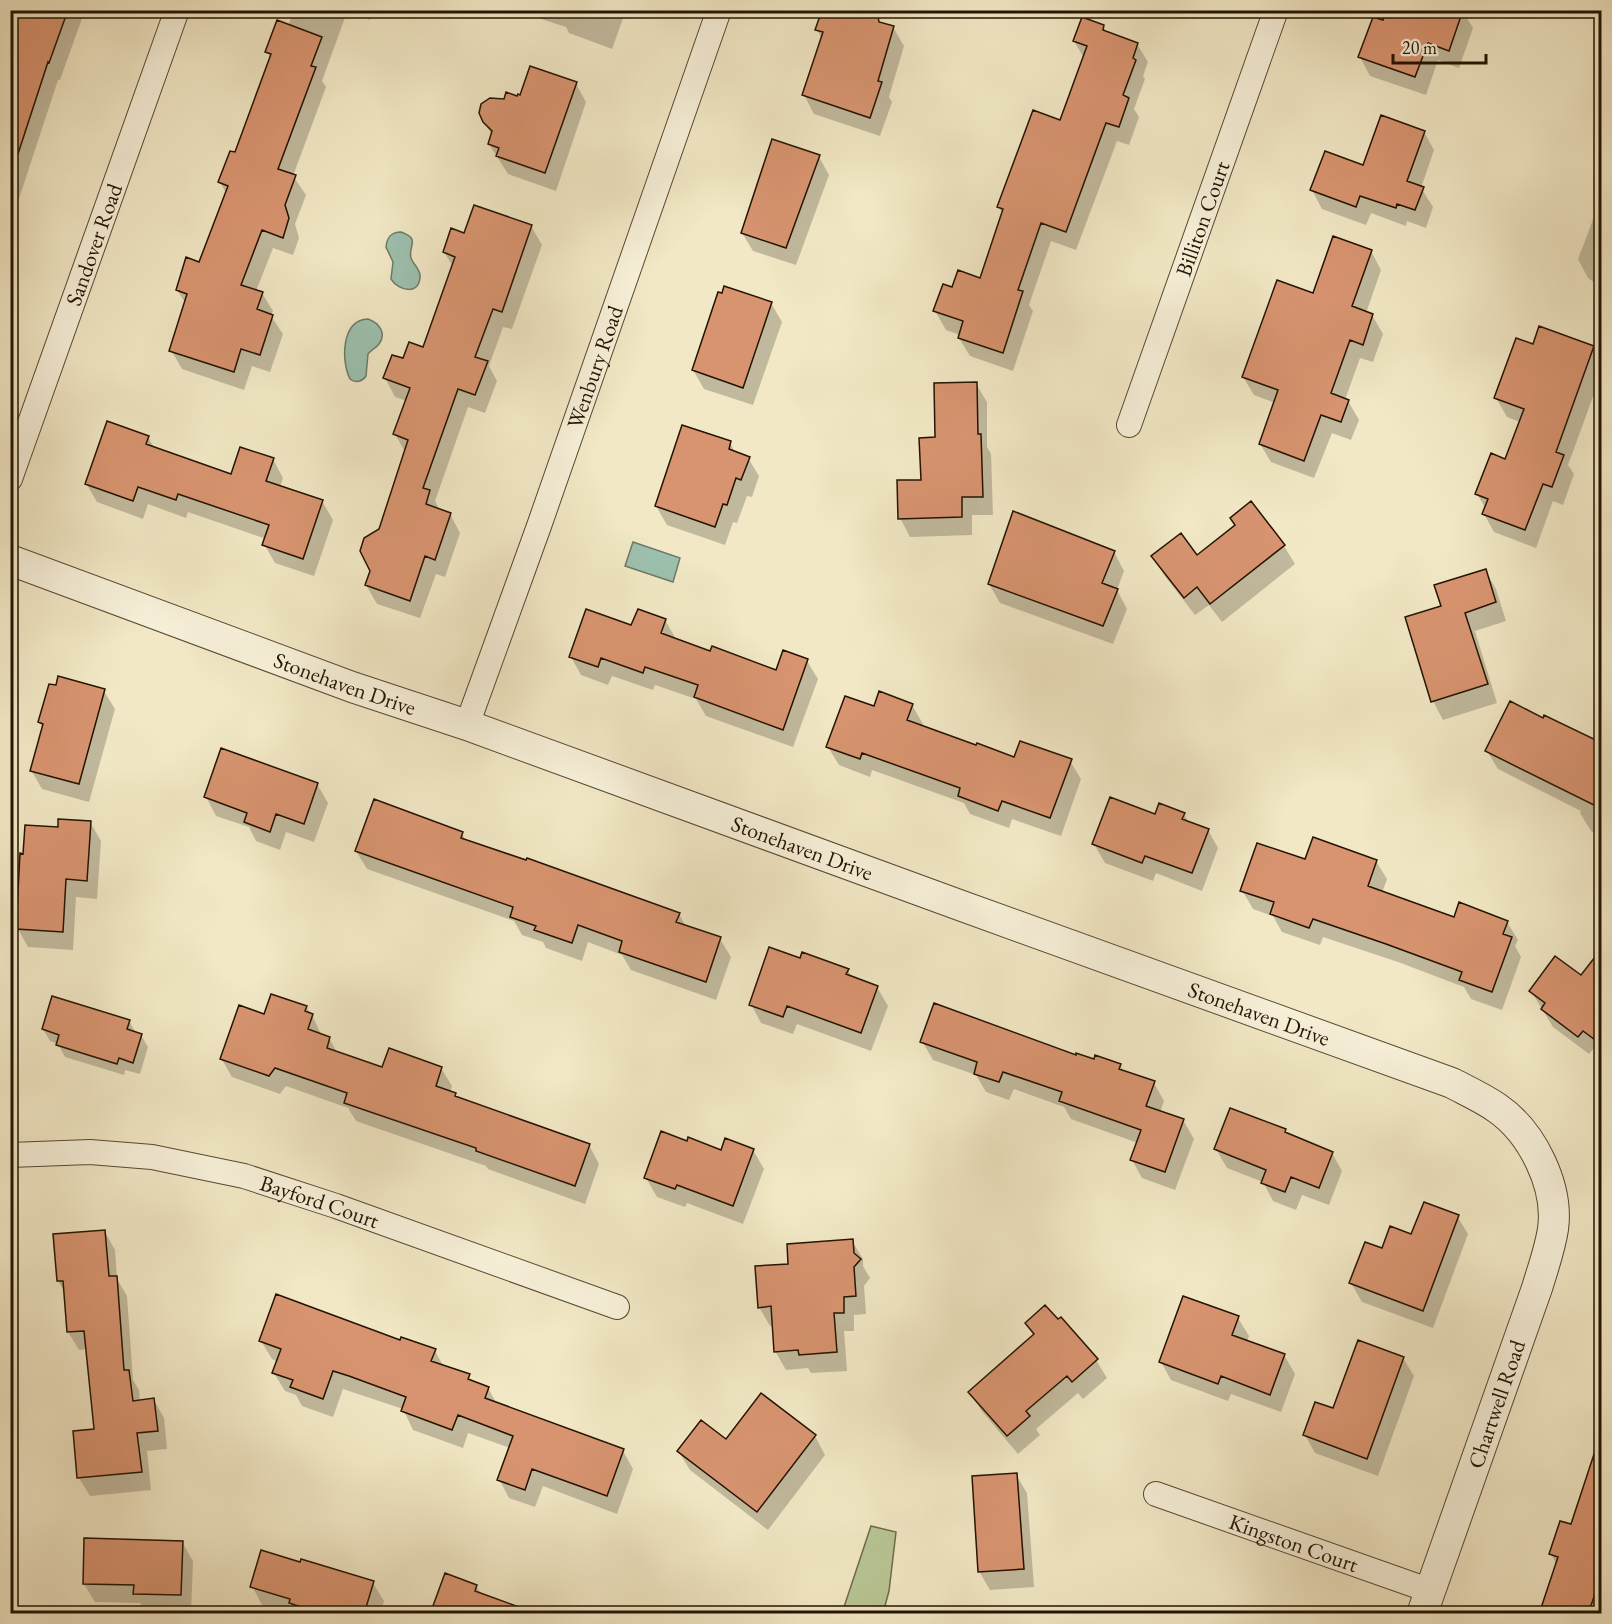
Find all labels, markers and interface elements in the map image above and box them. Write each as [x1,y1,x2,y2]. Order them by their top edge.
scale bar [1393,27,1486,65]
text: 20 m [1402,36,1437,59]
street label: Billiton Court [1169,157,1236,280]
street label: Sandover Road [59,179,129,310]
street label: Wenbury Road [560,301,630,433]
street label: Stonehaven Drive [270,645,420,722]
street label: Stonehaven Drive [727,809,877,887]
street label: Stonehaven Drive [1184,975,1334,1053]
street label: Bayford Court [256,1168,383,1235]
street label: Chartwell Road [1461,1335,1532,1472]
street label: Kingston Court [1225,1507,1362,1579]

